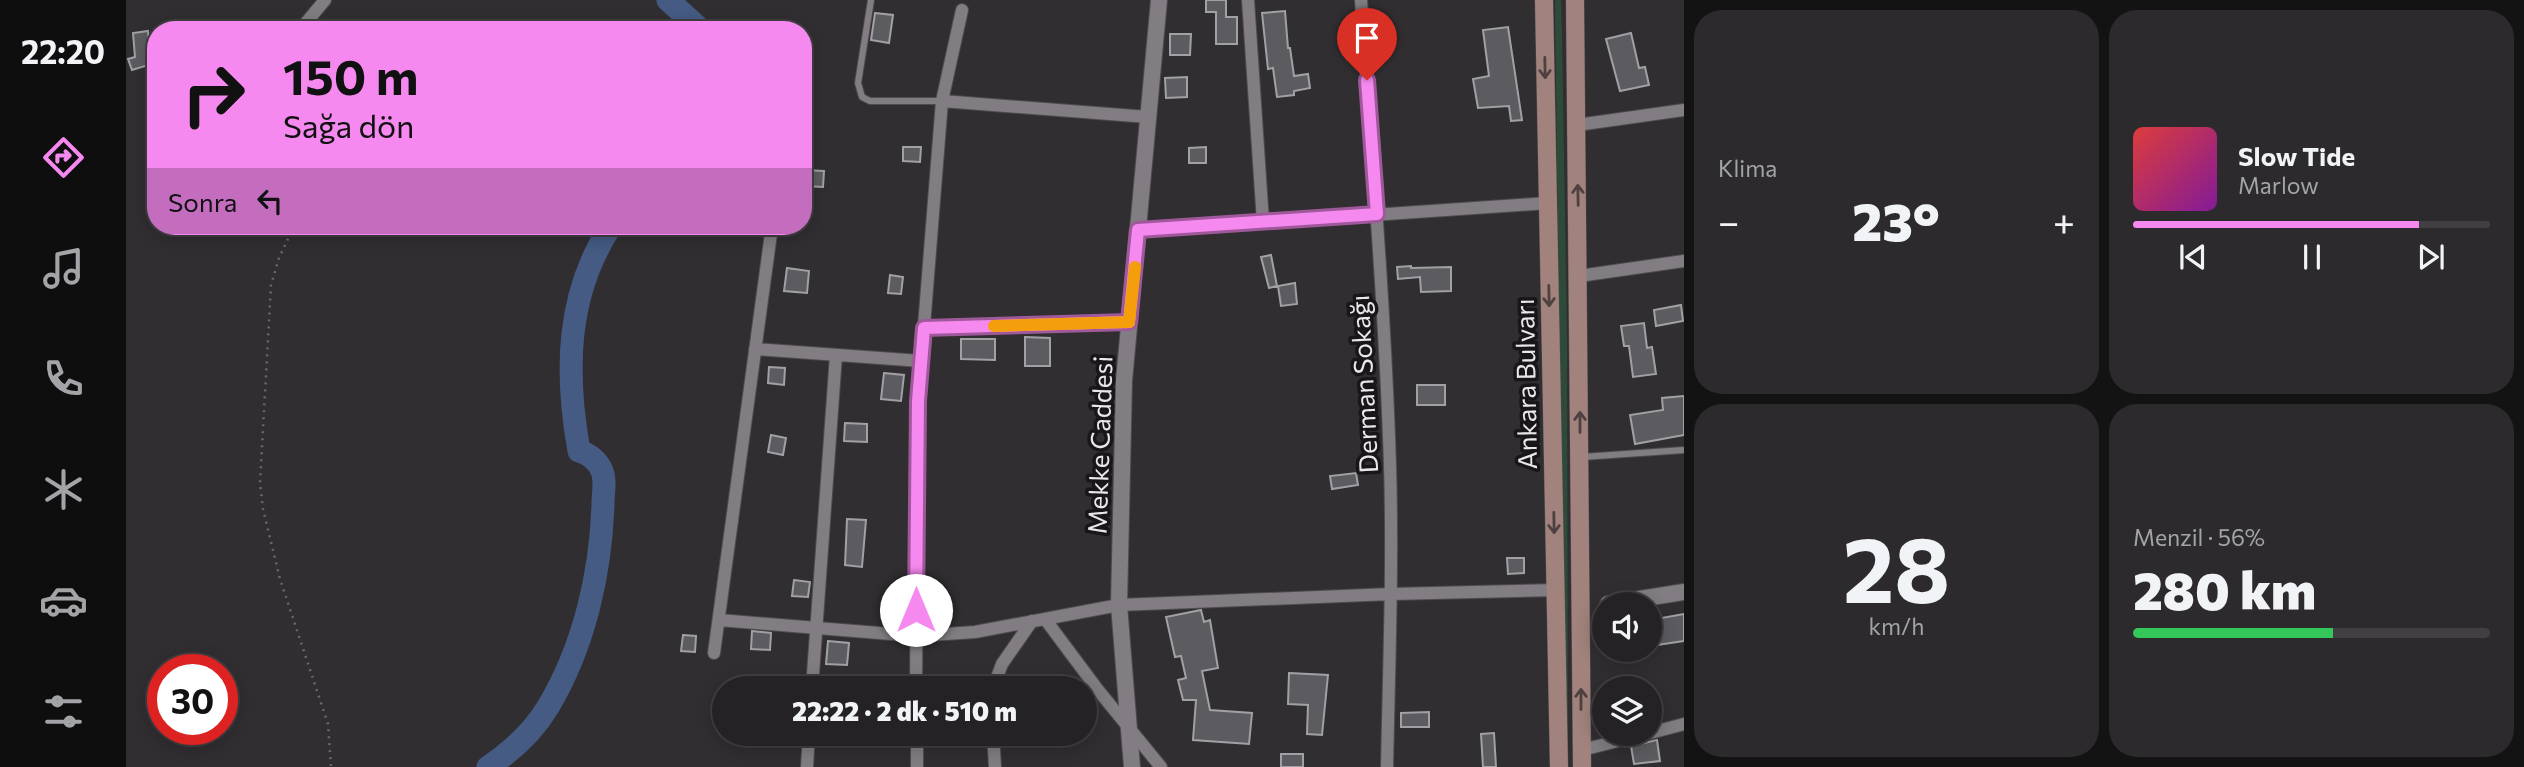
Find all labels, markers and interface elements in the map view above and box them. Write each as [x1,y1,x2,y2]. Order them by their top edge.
pin [1337,8,1397,80]
icon: arrive [1348,19,1386,57]
text: 22:20 [21,31,105,71]
text: 150 m [283,45,418,105]
icon: right [168,49,259,140]
one-way arrow [1539,56,1552,79]
text: Sağa dön [283,105,414,145]
icon: directions [39,133,88,182]
text: Slow Tide [2238,140,2355,171]
text: Klima [1718,154,1777,182]
text: Marlow [2238,171,2319,199]
icon: left [251,182,289,220]
one-way arrow [1571,184,1584,207]
text: Sonra [168,186,237,217]
text: 23° [1852,188,1940,252]
text: − [1718,197,1740,244]
text: + [2053,197,2075,244]
icon: previous [2174,238,2212,276]
icon: pause [2293,238,2331,276]
icon: next [2412,238,2450,276]
icon: music [39,244,88,293]
one-way arrow [1542,284,1556,307]
street label: Derman Sokağı [1343,294,1383,474]
street label: Ankara Bulvarı [1508,298,1542,470]
icon: phone [39,354,88,403]
street label: Mekke Caddesi [1080,355,1118,535]
one-way arrow [1573,411,1586,434]
icon: climate [39,465,88,514]
text: 28 [1843,510,1950,622]
one-way arrow [1547,511,1560,534]
text: Menzil · 56% [2133,523,2265,551]
text: 280 km [2133,557,2316,621]
position arrow [879,573,953,647]
icon: car [39,576,88,625]
map controls [1592,592,1662,746]
button: sound [1592,592,1662,662]
text: km/h [1869,612,1924,640]
speed limit sign: 30 [147,654,238,745]
button: layers [1592,676,1662,746]
icon: filters [39,687,88,736]
one-way arrow [1575,688,1588,711]
text: 22:22 · 2 dk · 510 m [792,695,1017,726]

